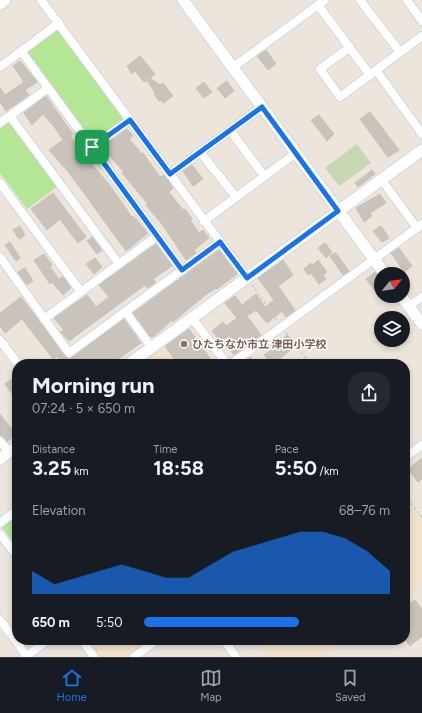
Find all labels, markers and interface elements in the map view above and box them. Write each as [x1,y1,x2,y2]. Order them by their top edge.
pin [75,130,109,164]
icon: arrive [81,136,103,158]
north arrow [374,267,410,303]
map controls [374,267,410,347]
button: layers [374,311,410,347]
place label: ひたちなか市立 津田小学校 [192,338,327,351]
marker: ひたちなか市立 津田小学校 [179,339,189,349]
text: Morning run [32,372,155,399]
button: share [348,372,390,414]
text: 07:24 · 5 × 650 m [32,401,135,416]
text: Distance [32,443,75,456]
text: Time [153,443,177,456]
text: Pace [275,443,298,456]
text: 3.25 [32,456,71,480]
text: 18:58 [153,456,204,480]
text: 5:50 [275,456,317,480]
text: km [71,465,89,478]
text: /km [317,465,339,478]
text: Elevation [32,503,85,518]
text: 68–76 m [339,503,390,518]
text: 650 m [32,615,70,630]
text: 5:50 [96,615,123,630]
tab: Home [57,667,87,704]
tab: Map [200,667,222,704]
tab: Saved [335,667,365,704]

